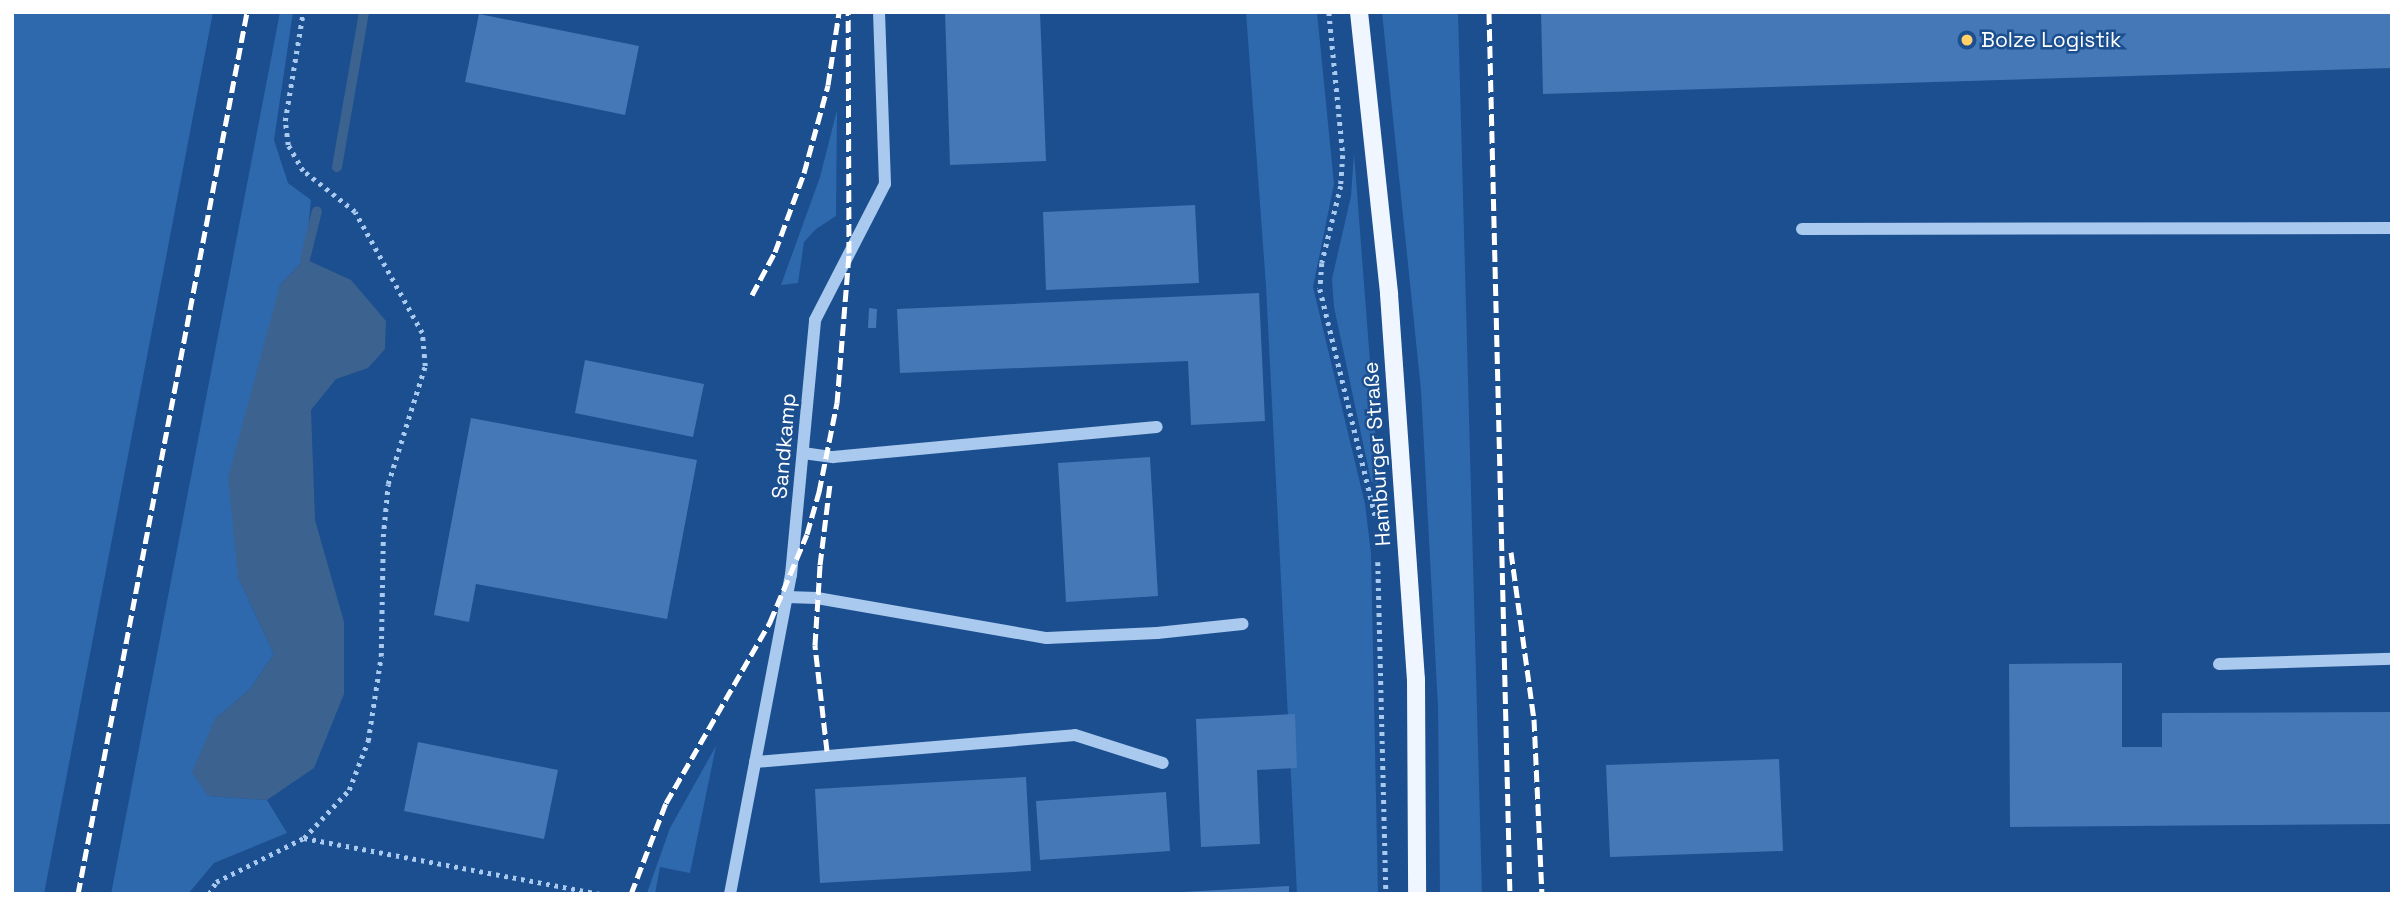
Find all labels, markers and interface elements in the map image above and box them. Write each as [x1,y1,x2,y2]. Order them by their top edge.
place label: Bolze Logistik [1981,27,2121,53]
marker: Bolze Logistik [1959,32,1975,48]
street label: Hamburger Straße [1358,361,1396,547]
street label: Sandkamp [767,392,801,500]

